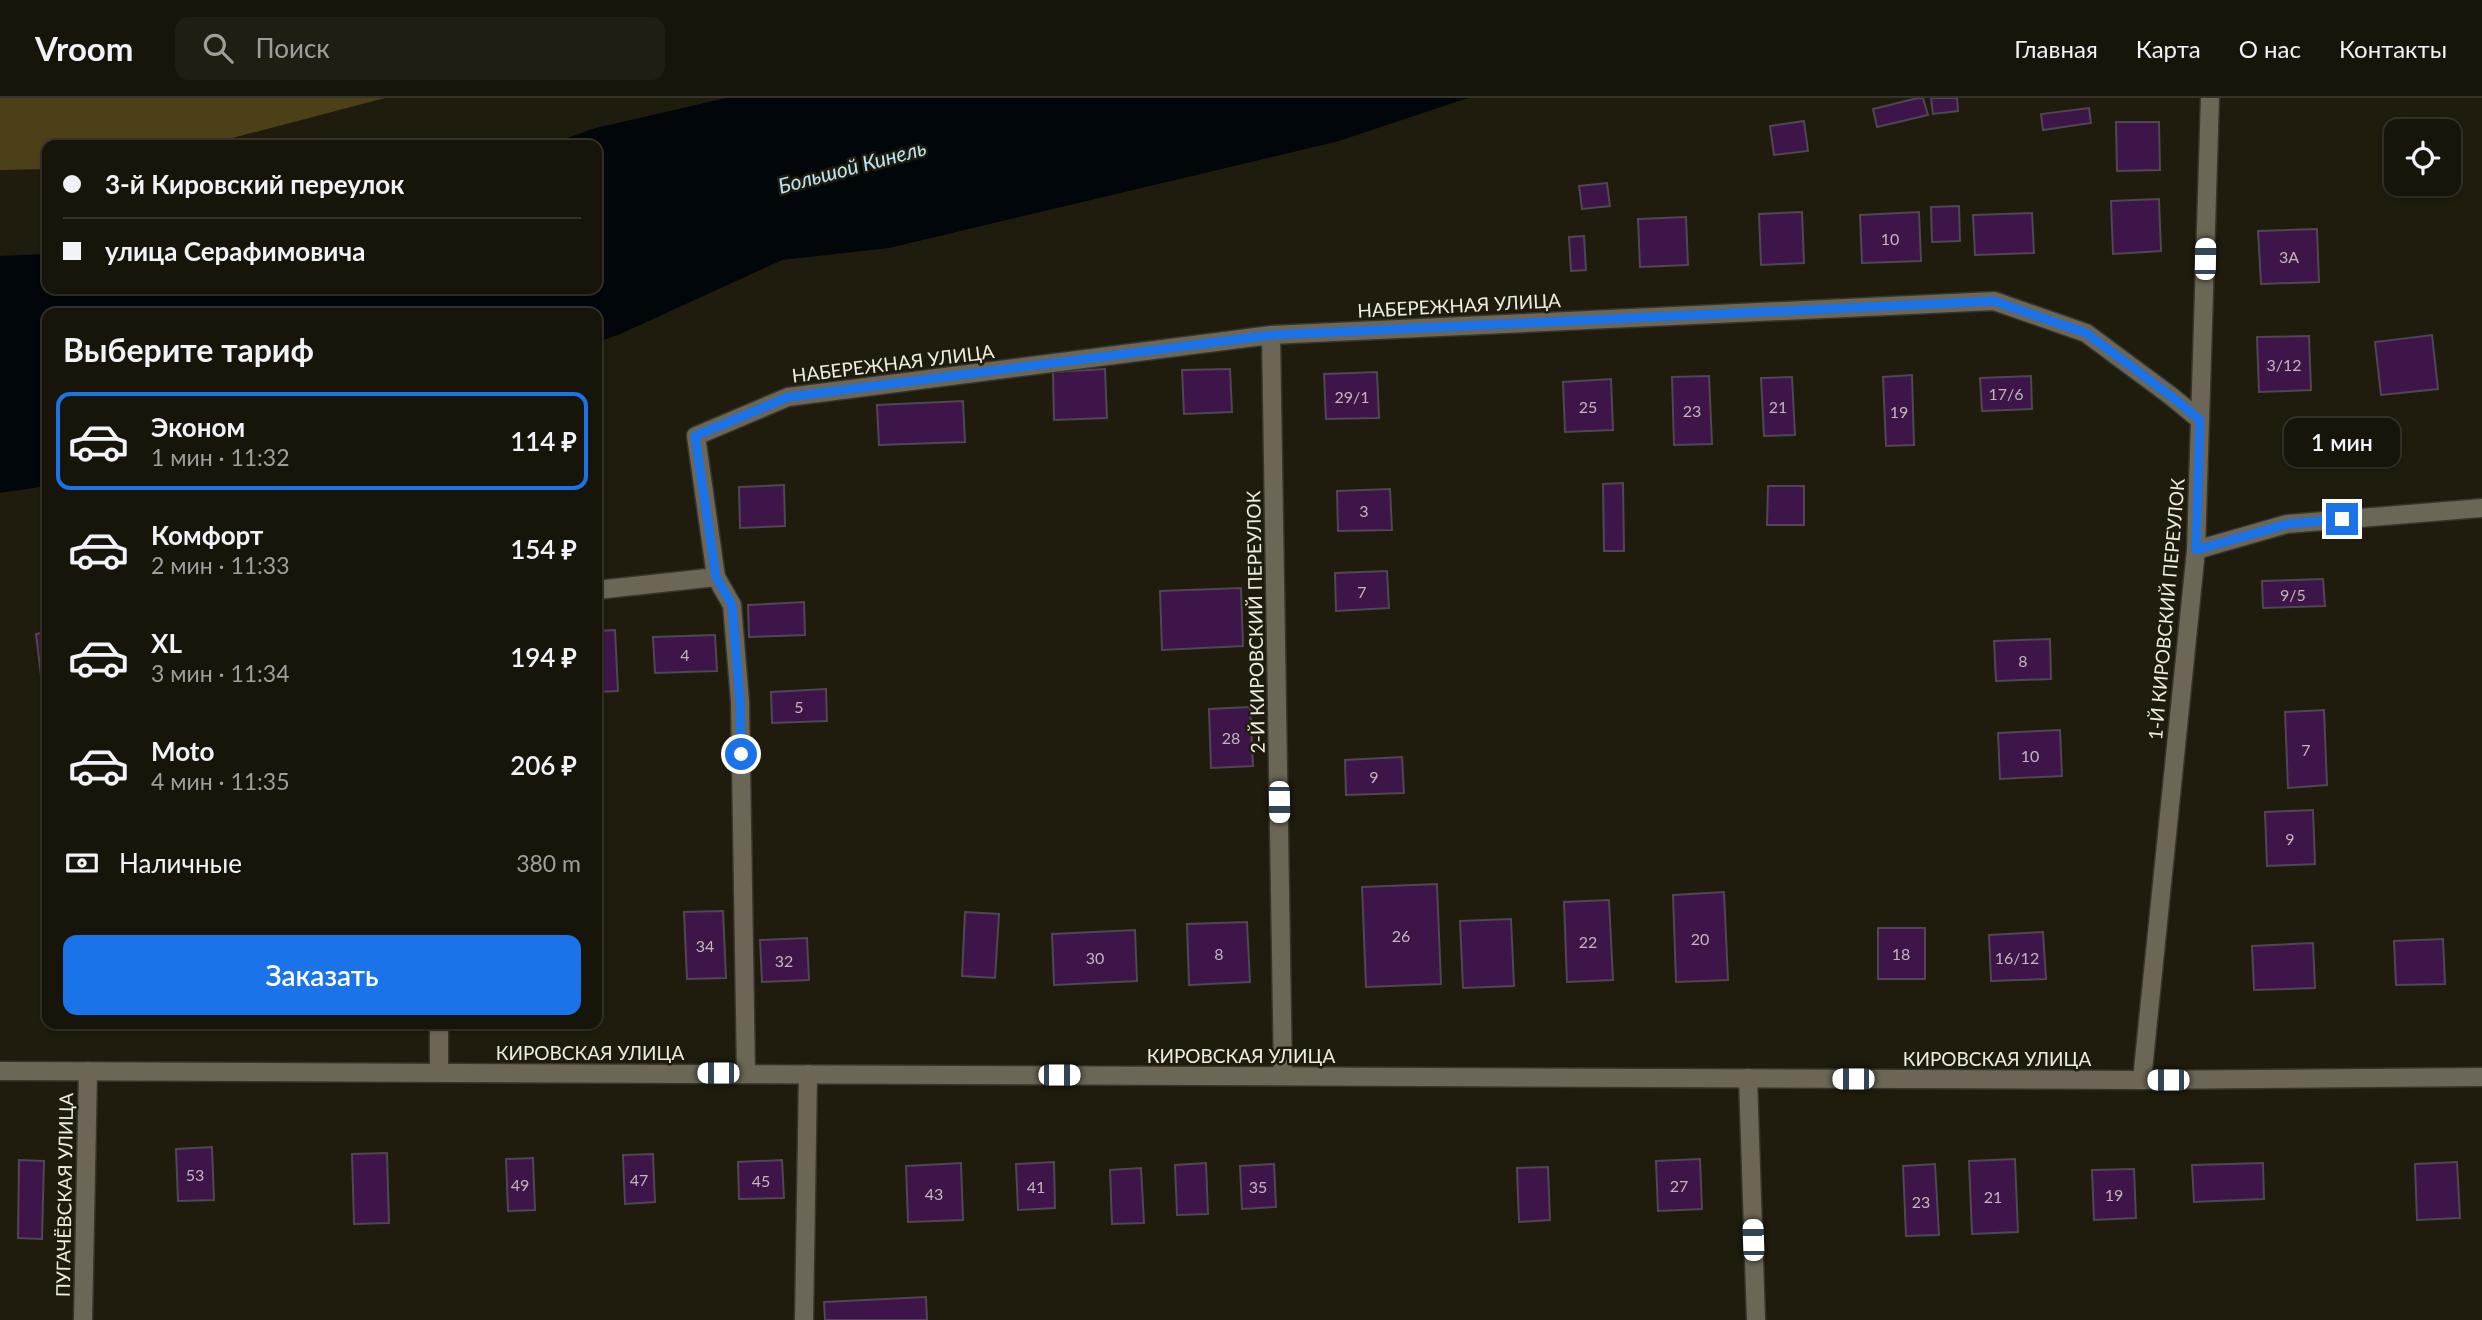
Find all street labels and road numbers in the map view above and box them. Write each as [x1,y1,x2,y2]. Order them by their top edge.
street label: НАБЕРЕЖНАЯ УЛИЦА [1357,288,1562,322]
street label: НАБЕРЕЖНАЯ УЛИЦА [790,339,996,387]
street label: 1-Й КИРОВСКИЙ ПЕРЕУЛОК [2143,477,2189,741]
street label: 2-Й КИРОВСКИЙ ПЕРЕУЛОК [1241,490,1269,754]
street label: КИРОВСКАЯ УЛИЦА [496,1041,684,1064]
street label: КИРОВСКАЯ УЛИЦА [1147,1044,1335,1067]
street label: КИРОВСКАЯ УЛИЦА [1903,1047,2091,1070]
street label: ПУГАЧЁВСКАЯ УЛИЦА [51,1092,77,1297]

